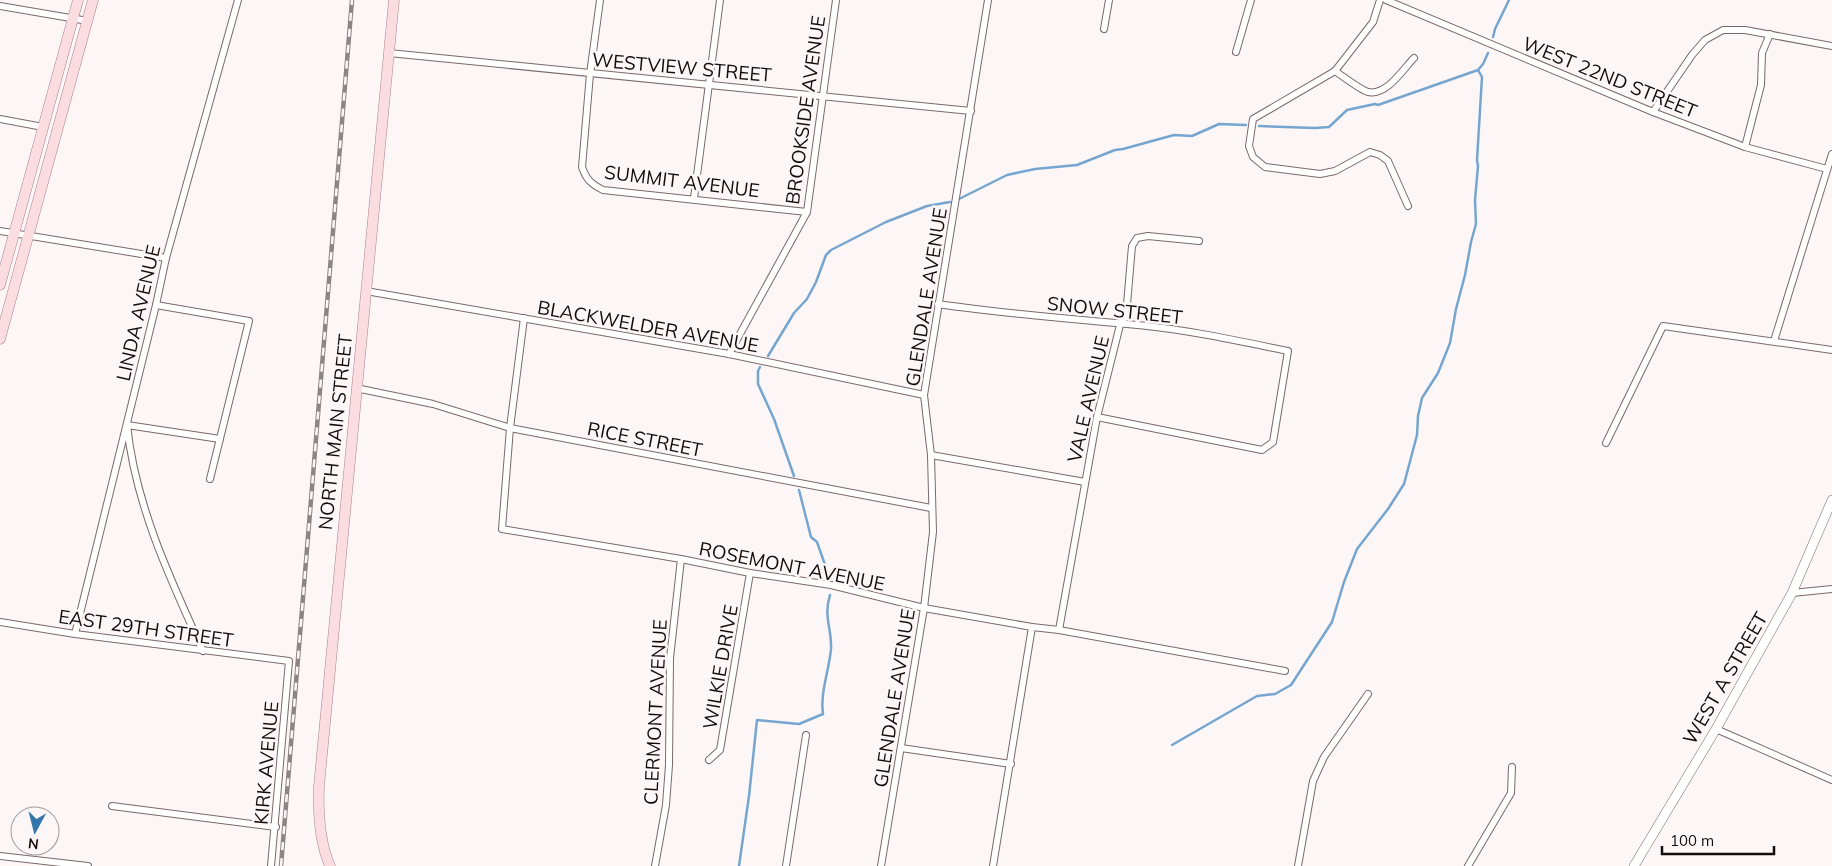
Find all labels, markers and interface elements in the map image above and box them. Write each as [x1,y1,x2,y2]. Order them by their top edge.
street label: BROOKSIDE AVENUE [780,14,830,206]
street label: WEST 22ND STREET [1519,31,1701,123]
street label: WESTVIEW STREET [591,47,773,87]
street label: SUMMIT AVENUE [603,160,761,202]
street label: GLENDALE AVENUE [900,206,952,388]
street label: LINDA AVENUE [111,243,165,383]
street label: SNOW STREET [1046,291,1185,329]
street label: BLACKWELDER AVENUE [536,295,760,357]
street label: NORTH MAIN STREET [313,332,357,531]
street label: VALE AVENUE [1062,333,1114,465]
street label: RICE STREET [585,416,705,462]
street label: ROSEMONT AVENUE [697,536,887,596]
street label: WILKIE DRIVE [697,603,743,731]
street label: EAST 29TH STREET [57,604,235,652]
street label: GLENDALE AVENUE [868,607,920,789]
street label: WEST A STREET [1677,607,1773,748]
street label: CLERMONT AVENUE [638,619,672,805]
street label: KIRK AVENUE [249,700,283,826]
north arrow [10,806,60,856]
scale bar [1662,824,1774,856]
text: 100 m [1670,831,1714,850]
text: N [27,834,40,853]

